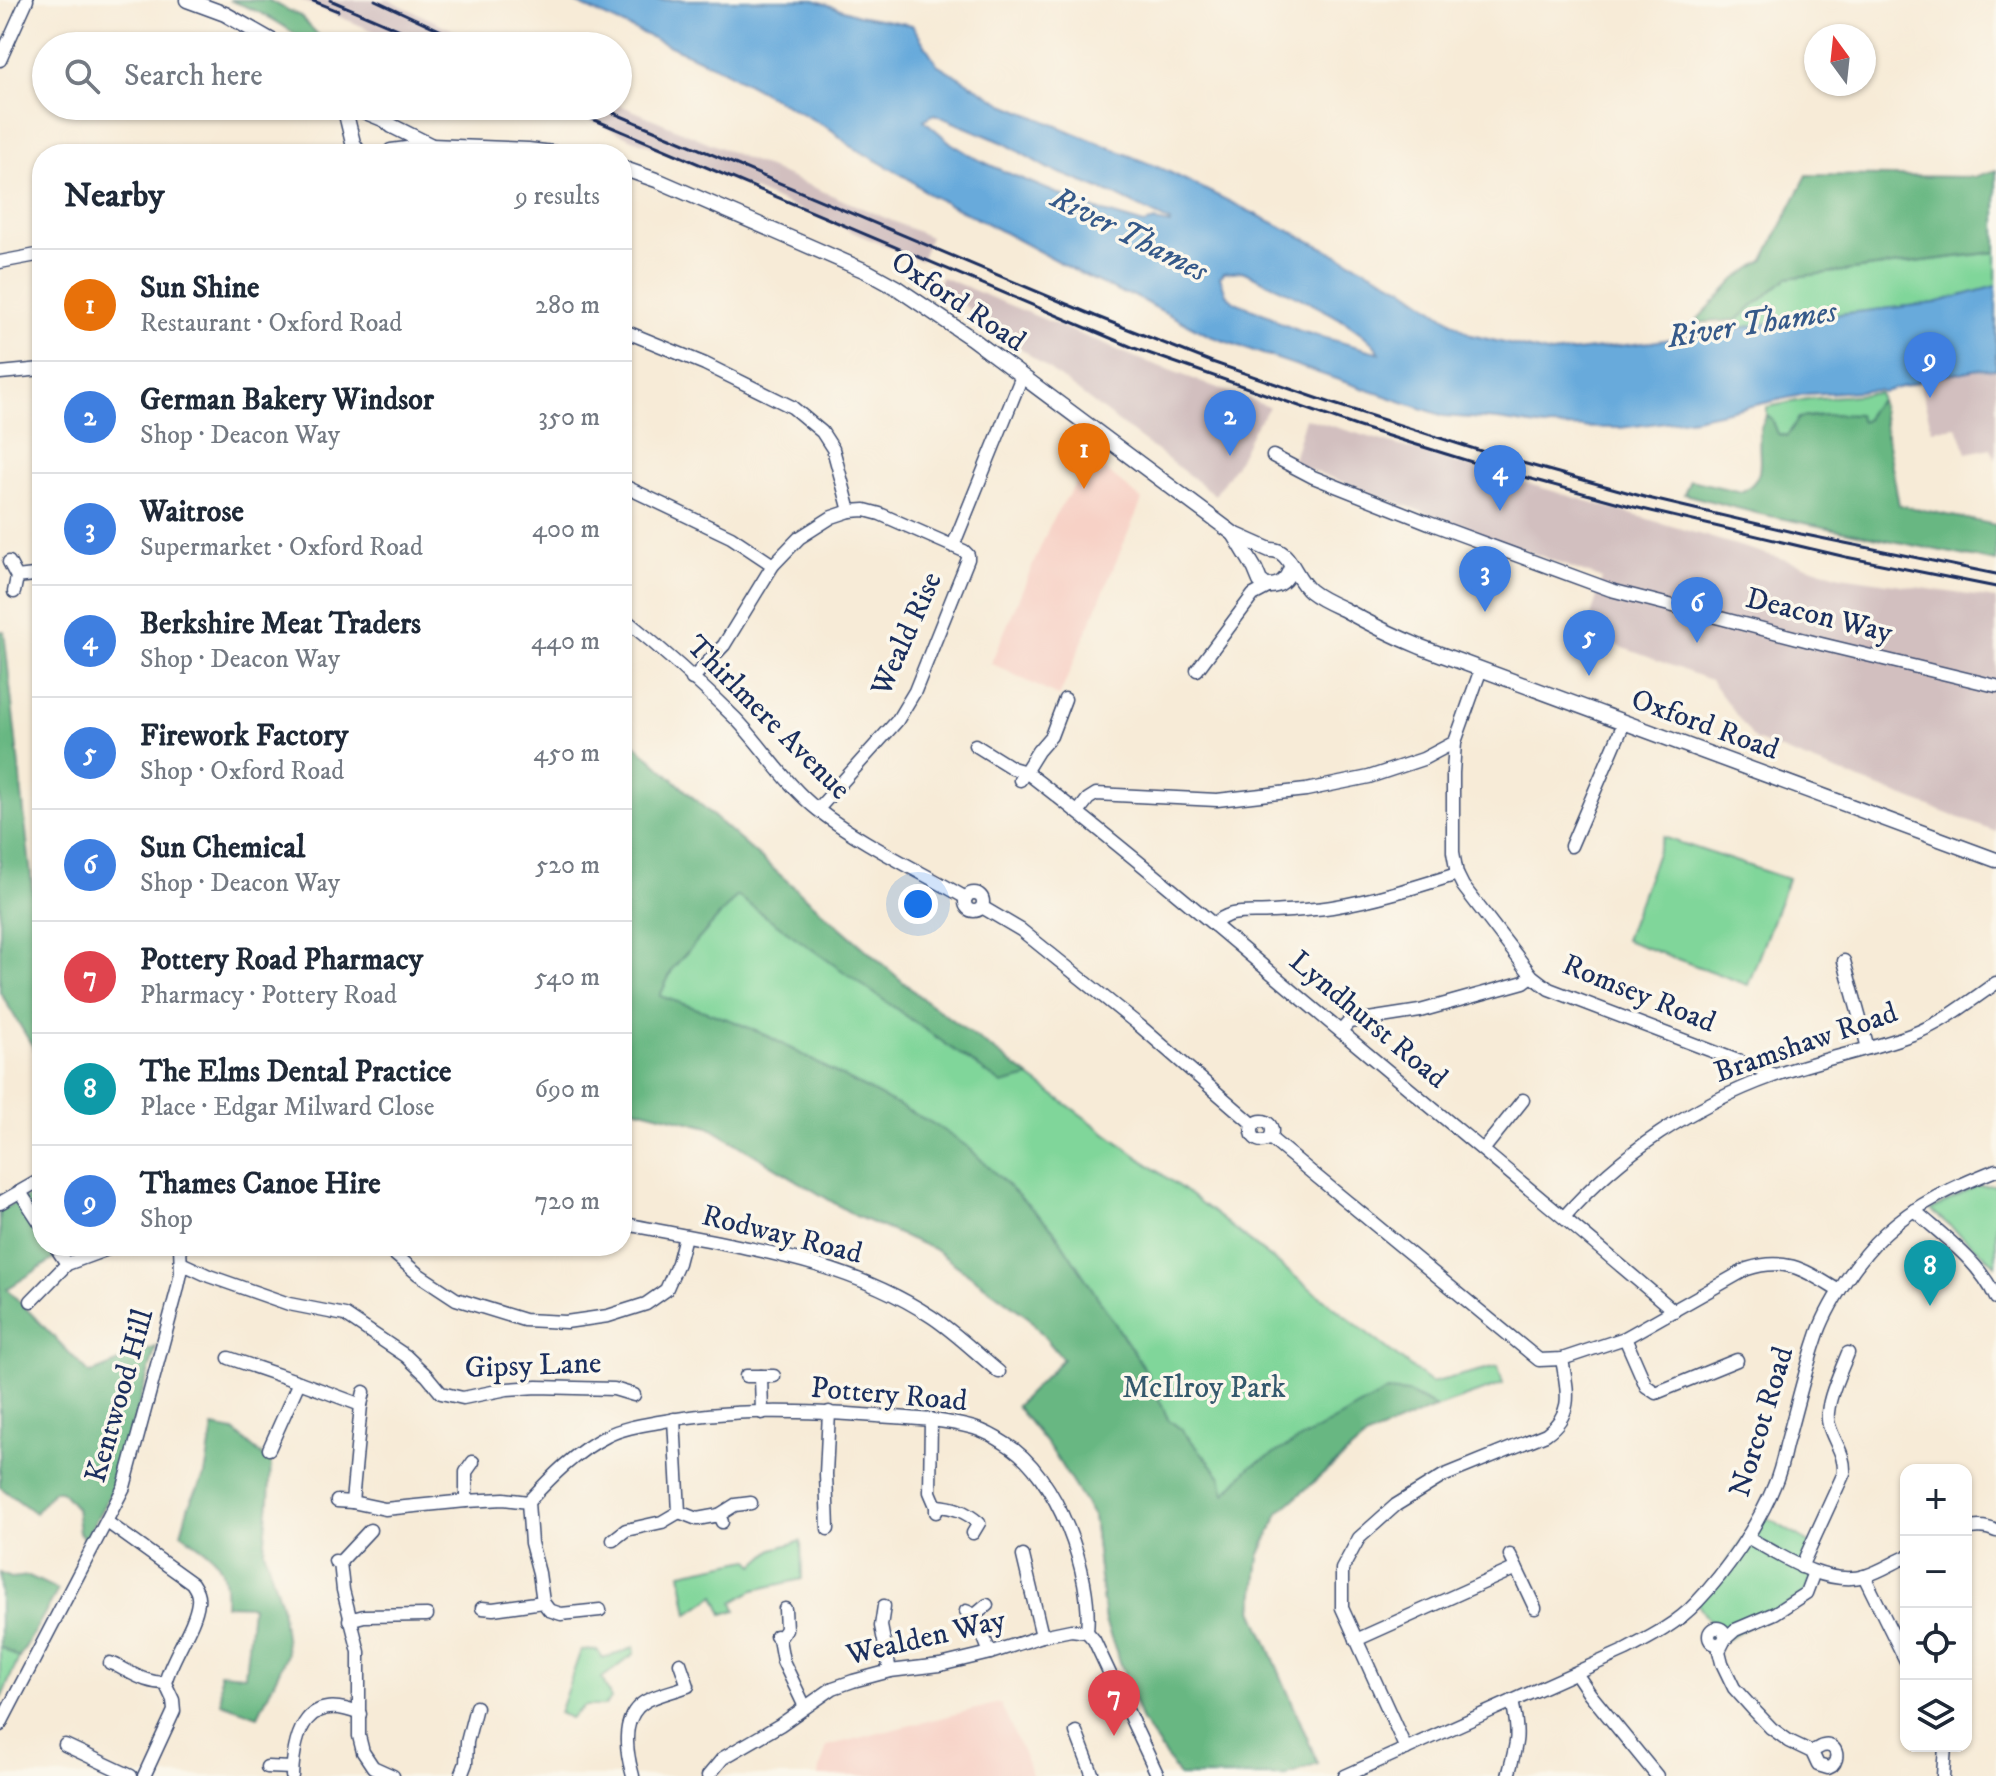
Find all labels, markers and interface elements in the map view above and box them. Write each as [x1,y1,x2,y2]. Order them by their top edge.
north arrow [1804,24,1876,96]
search box [32,32,632,120]
icon: search [60,54,104,98]
text: Search here [124,58,263,95]
text: Nearby [64,175,165,217]
water label: River Thames [1043,178,1215,292]
text: 9 results [515,180,600,213]
street label: Oxford Road [884,243,1032,361]
text: Sun Shine [140,270,260,307]
text: 1 [85,289,95,322]
text: 280 m [535,289,600,322]
water label: River Thames [1663,292,1841,358]
text: Restaurant · Oxford Road [140,307,402,340]
pin: 9 [1904,332,1956,398]
text: German Bakery Windsor [140,382,434,419]
pin: 2 [1204,390,1256,456]
text: 2 [84,401,96,434]
text: 350 m [538,401,600,434]
text: Shop · Deacon Way [140,419,340,452]
pin: 1 [1058,423,1110,489]
pin: 4 [1474,445,1526,511]
text: Waitrose [140,494,244,531]
text: 3 [85,513,95,546]
text: 400 m [532,513,600,546]
text: Supermarket · Oxford Road [140,531,423,564]
pin: 3 [1459,546,1511,612]
street label: Weald Rise [863,566,951,703]
pin: 6 [1671,577,1723,643]
street label: Deacon Way [1742,580,1897,652]
text: Berkshire Meat Traders [140,606,421,643]
pin: 5 [1563,610,1615,676]
text: 4 [83,625,97,658]
text: 440 m [531,625,600,658]
street label: Thirlmere Avenue [678,628,858,808]
text: Shop · Deacon Way [140,643,340,676]
street label: Oxford Road [1626,681,1784,769]
text: Firework Factory [140,718,348,755]
text: 5 [84,737,96,770]
text: 450 m [533,737,600,770]
text: Shop · Oxford Road [140,755,344,788]
text: Sun Chemical [140,830,305,867]
text: 6 [83,849,97,882]
text: 520 m [535,849,600,882]
text: Shop · Deacon Way [140,867,340,900]
your location [898,884,938,924]
text: Pottery Road Pharmacy [140,942,423,979]
street label: Lyndhurst Road [1281,943,1455,1097]
street label: Romsey Road [1557,946,1721,1042]
text: 7 [83,961,97,994]
text: 540 m [534,961,600,994]
text: Pharmacy · Pottery Road [140,979,397,1012]
street label: Bramshaw Road [1710,994,1903,1092]
text: The Elms Dental Practice [140,1054,451,1091]
text: 8 [83,1073,97,1106]
text: 690 m [534,1073,600,1106]
text: Place · Edgar Milward Close [140,1091,434,1124]
text: Thames Canoe Hire [140,1166,381,1203]
text: 9 [84,1185,96,1218]
text: 720 m [534,1185,600,1218]
street label: Rodway Road [698,1197,866,1273]
text: Shop [140,1203,193,1236]
pin: 8 [1904,1240,1956,1306]
street label: Kentwood Hill [78,1305,162,1487]
street label: Norcot Road [1722,1342,1802,1502]
street label: Gipsy Lane [464,1345,602,1387]
street label: Pottery Road [809,1370,969,1420]
park label: McIlroy Park [1122,1370,1286,1407]
map controls [1900,1464,1972,1752]
button: + [1900,1464,1972,1536]
button: − [1900,1536,1972,1608]
street label: Wealden Way [842,1602,1010,1674]
button: locate [1900,1608,1972,1680]
pin: 7 [1088,1670,1140,1736]
button: layers [1900,1680,1972,1752]

